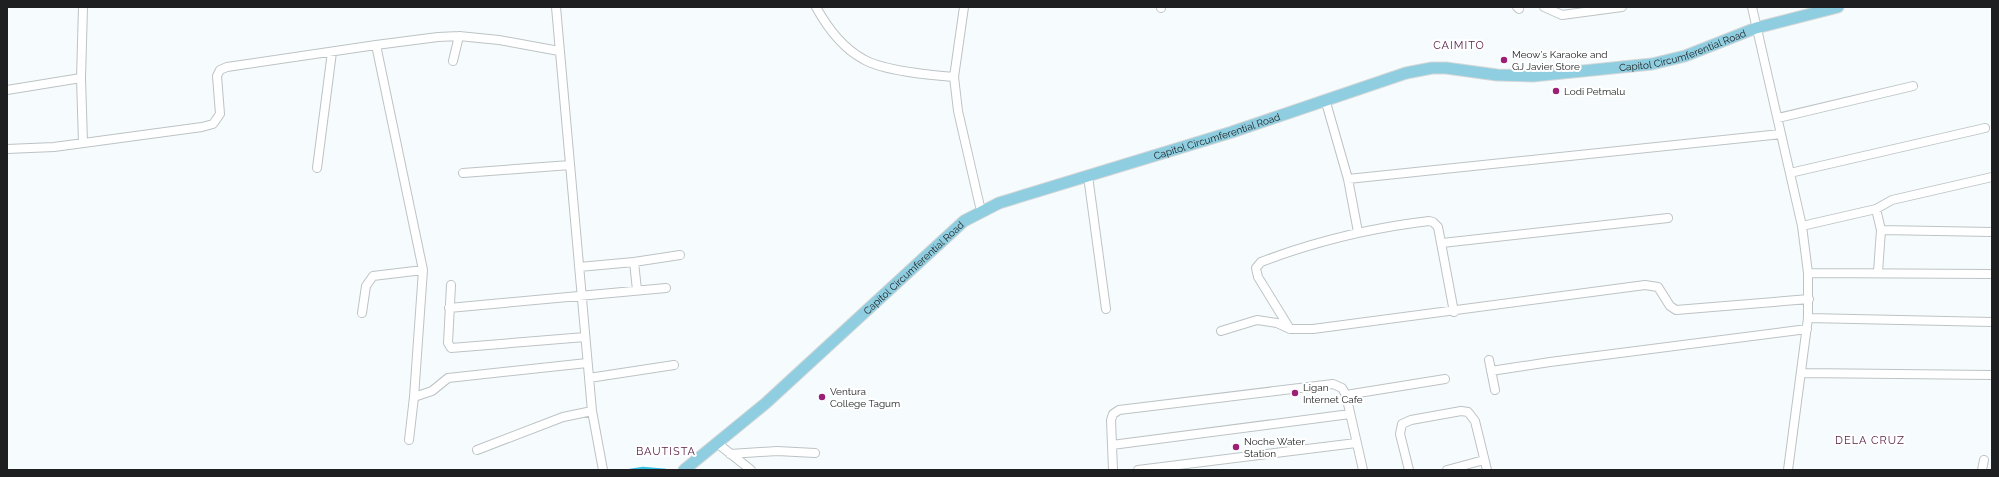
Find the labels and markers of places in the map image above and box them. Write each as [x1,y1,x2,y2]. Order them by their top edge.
place label: Meow's Karaoke and GJ Javier Store [1512,49,1607,72]
marker: Meow's Karaoke and GJ Javier Store [1499,55,1509,65]
marker: Lodi Petmalu [1551,86,1561,96]
place label: Lodi Petmalu [1564,86,1625,97]
place label: Ligan Internet Cafe [1303,382,1363,405]
place label: Ventura College Tagum [830,386,900,409]
marker: Ligan Internet Cafe [1290,388,1300,398]
marker: Ventura College Tagum [817,392,827,402]
place label: Noche Water Station [1244,436,1305,459]
marker: Noche Water Station [1231,442,1241,452]

